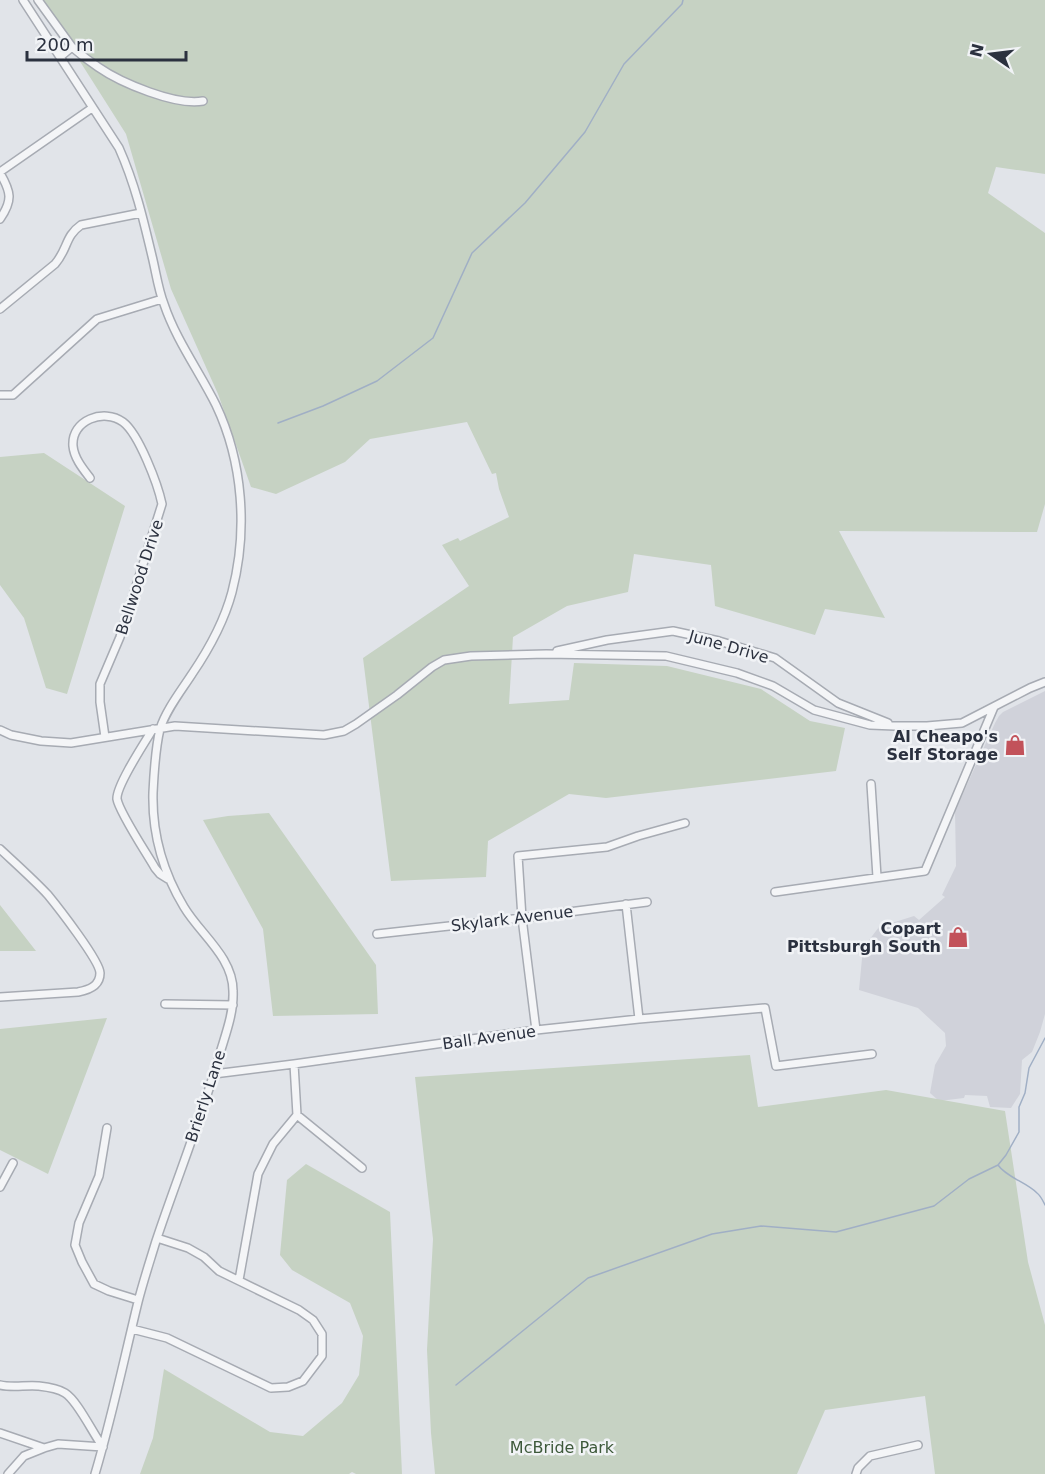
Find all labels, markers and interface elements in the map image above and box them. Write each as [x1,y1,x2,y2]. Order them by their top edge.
scale bar [27,24,186,62]
north arrow [961,24,1021,84]
text: 200 m [36,34,94,55]
text: N [966,42,988,59]
street label: Bellwood Drive [112,517,167,637]
street label: June Drive [686,626,771,667]
place label: Al Cheapo's Self Storage [886,727,998,764]
shop icon: Al Cheapo's Self Storage [1003,733,1027,757]
street label: Skylark Avenue [450,902,574,935]
place label: Copart Pittsburgh South [787,919,941,956]
shop icon: Copart Pittsburgh South [946,925,970,949]
street label: Ball Avenue [441,1022,537,1053]
street label: Brierly Lane [182,1048,229,1145]
park label: McBride Park [510,1438,615,1457]

